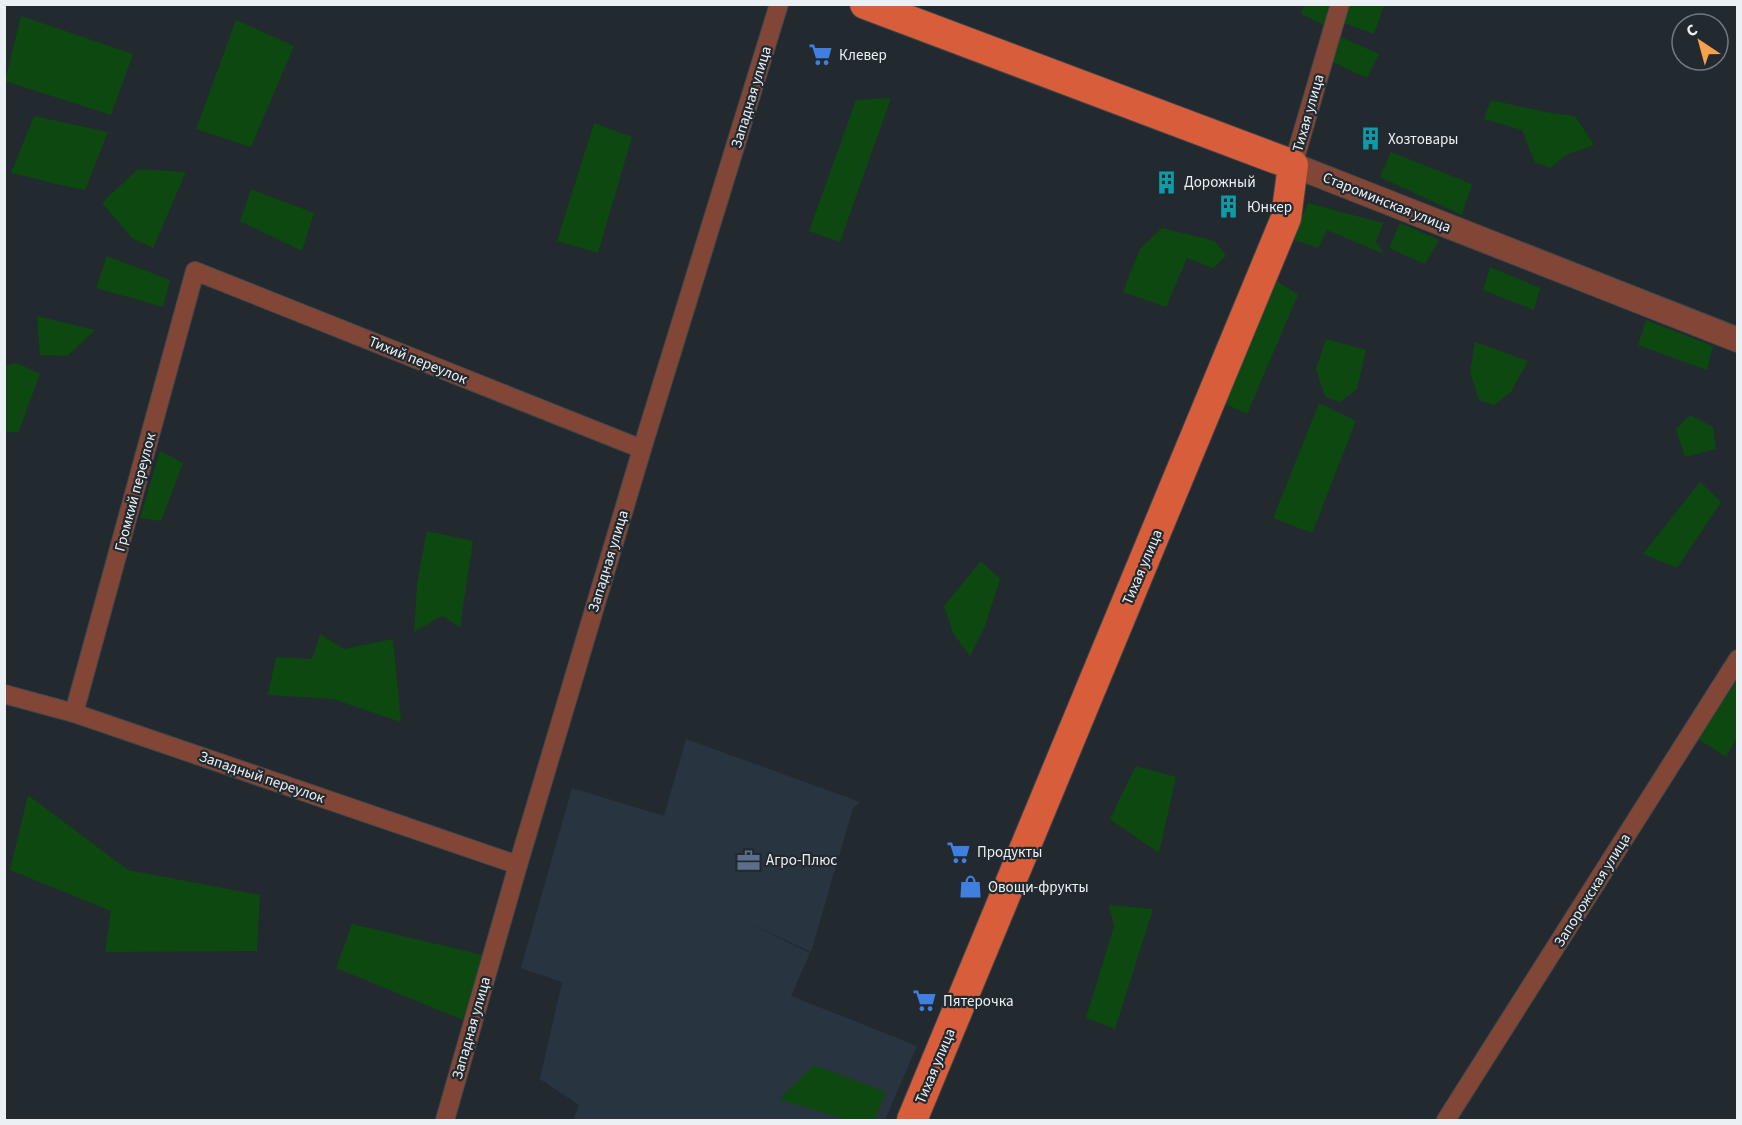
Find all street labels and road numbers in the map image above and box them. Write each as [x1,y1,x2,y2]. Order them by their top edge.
street label: Западная улица [726,44,777,151]
street label: Тихая улица [1287,72,1330,154]
street label: Староминская улица [1319,167,1454,238]
street label: Тихий переулок [365,331,471,390]
street label: Громкий переулок [110,430,162,554]
street label: Западная улица [583,508,634,615]
street label: Тихая улица [1117,526,1168,608]
street label: Западный переулок [196,746,328,809]
street label: Запорожская улица [1549,829,1636,951]
street label: Западная улица [447,974,496,1082]
street label: Тихая улица [910,1025,961,1107]

